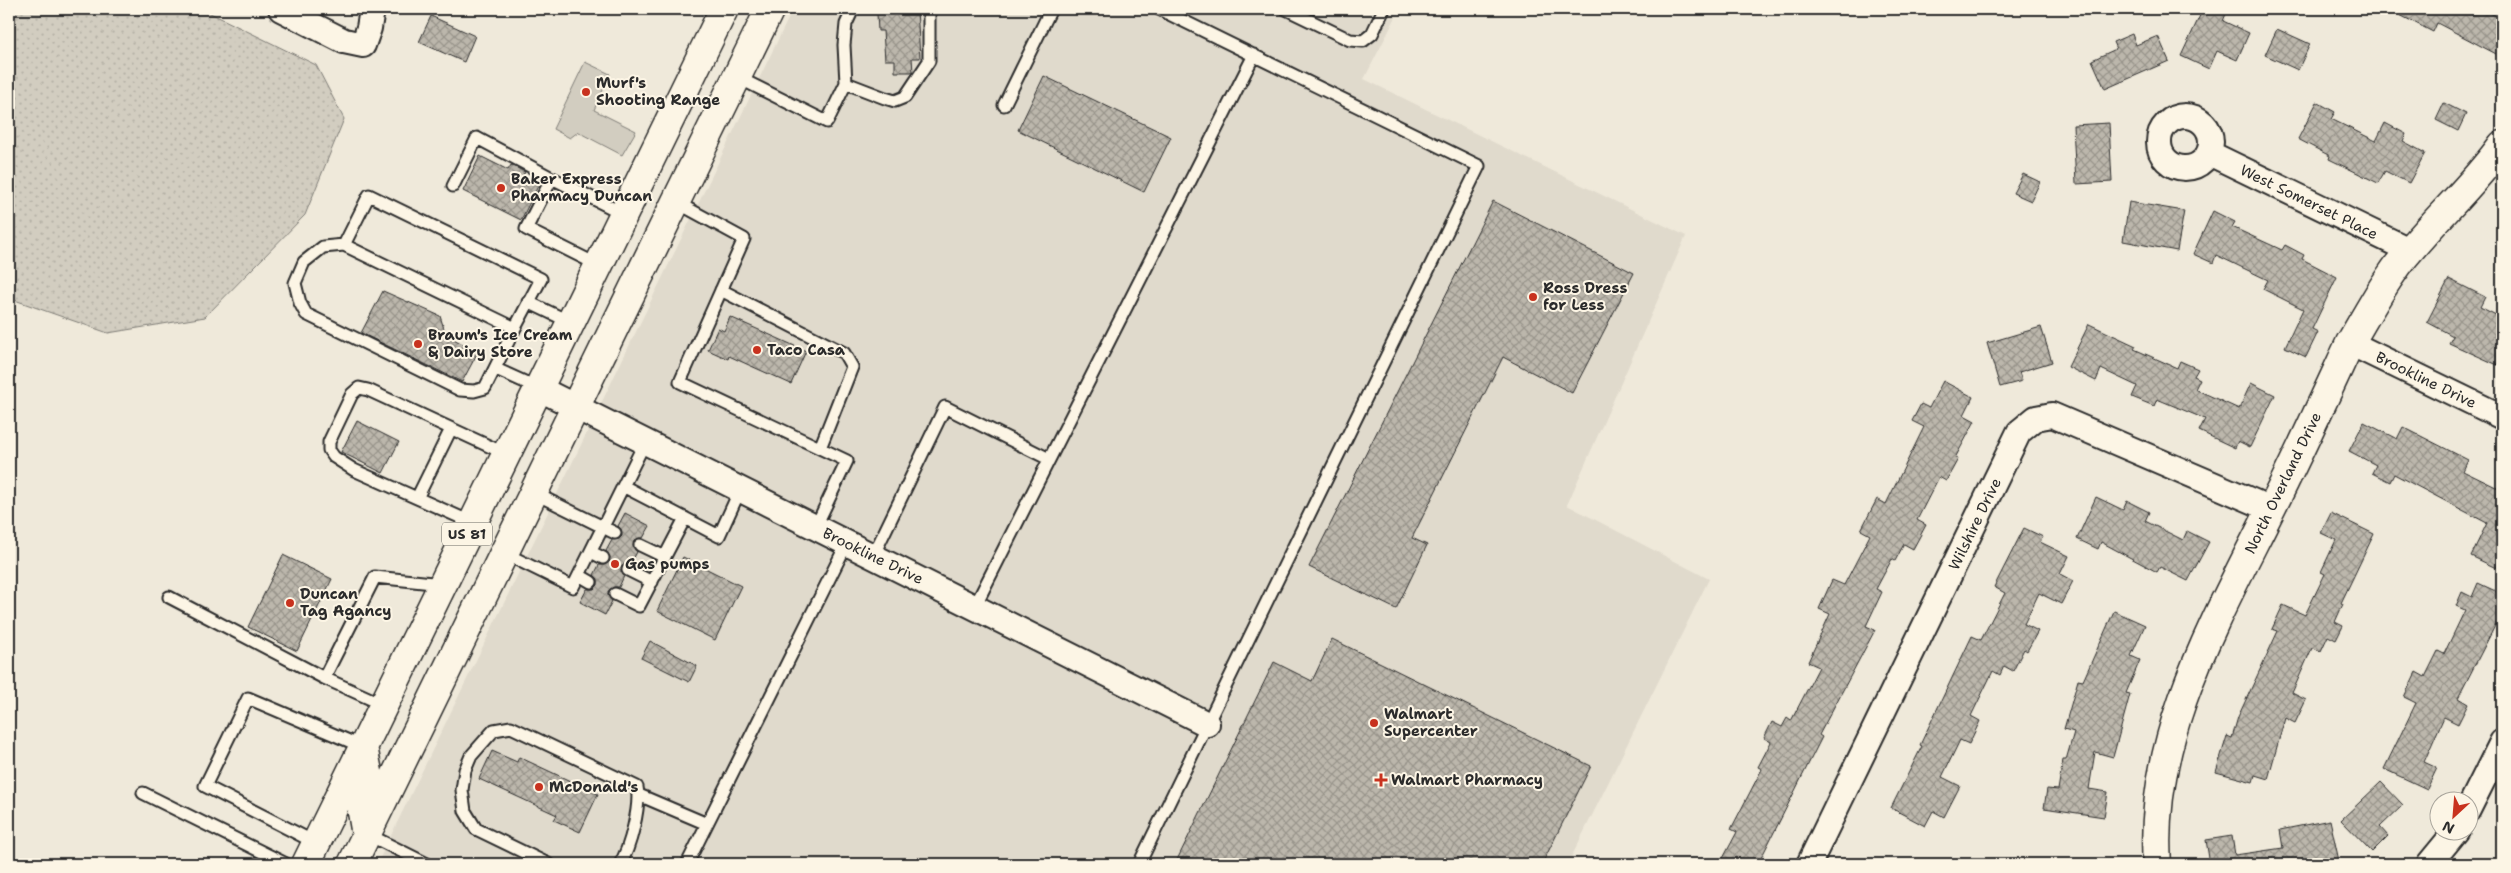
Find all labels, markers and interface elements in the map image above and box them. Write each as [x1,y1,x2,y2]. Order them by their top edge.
place label: Murf's Shooting Range [596,73,720,110]
marker: Murf's Shooting Range [580,86,592,98]
street label: West Somerset Place [2237,160,2381,244]
place label: Baker Express Pharmacy Duncan [511,169,652,206]
marker: Baker Express Pharmacy Duncan [495,182,507,194]
place label: Ross Dress for Less [1543,278,1628,315]
marker: Ross Dress for Less [1527,291,1539,303]
place label: Braum's Ice Cream & Dairy Store [428,325,573,362]
marker: Braum's Ice Cream & Dairy Store [412,338,424,350]
place label: Taco Casa [767,340,846,360]
marker: Taco Casa [751,344,763,356]
street label: Brookline Drive [2372,347,2480,413]
street label: North Overland Drive [2240,409,2326,557]
street label: Wilshire Drive [1944,475,2006,573]
road number: US 81 [442,522,492,546]
street label: Brookline Drive [819,523,927,589]
place label: Gas pumps [625,554,709,574]
marker: Gas pumps [609,558,621,570]
place label: Duncan Tag Agancy [300,584,392,621]
marker: Duncan Tag Agancy [284,597,296,609]
place label: Walmart Supercenter [1384,704,1478,741]
marker: Walmart Supercenter [1368,717,1380,729]
place label: Walmart Pharmacy [1391,770,1543,790]
marker: Walmart Pharmacy [1375,774,1387,786]
place label: McDonald's [549,777,639,797]
marker: McDonald's [533,781,545,793]
north arrow [2428,790,2478,840]
text: N [2439,817,2457,838]

